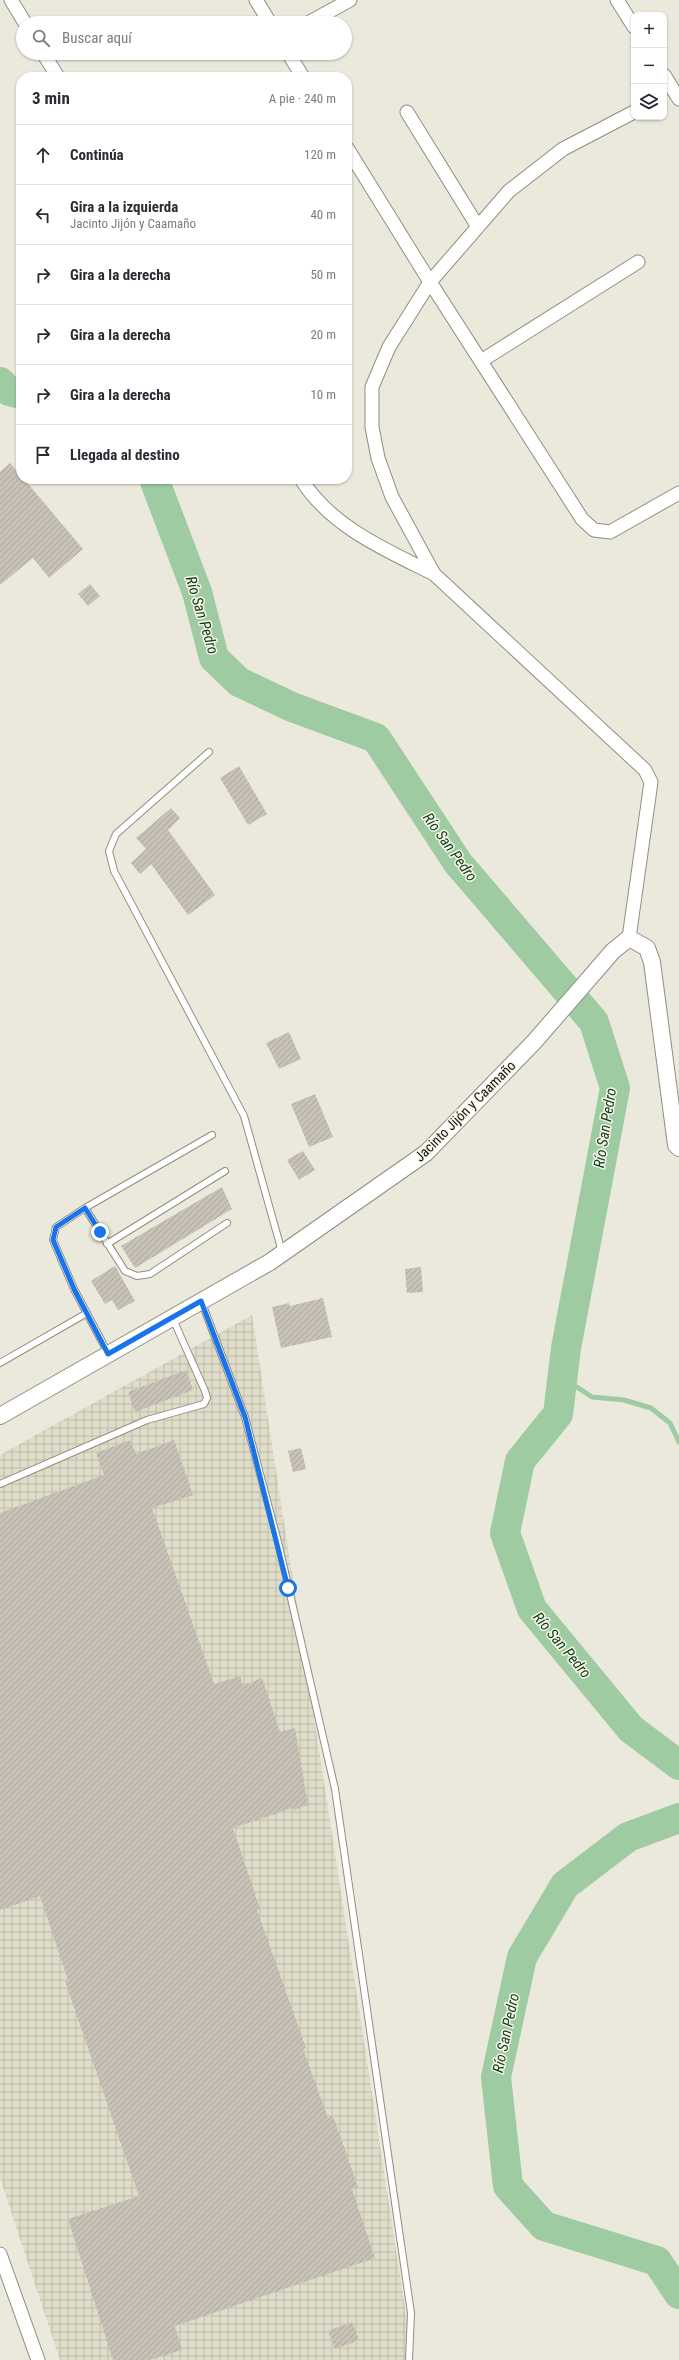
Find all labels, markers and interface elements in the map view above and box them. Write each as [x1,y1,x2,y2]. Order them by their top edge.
map controls [631,12,667,120]
button: + [631,12,667,48]
search box [16,16,352,60]
icon: search [30,27,52,49]
text: Buscar aquí [62,29,132,47]
button: − [631,48,667,84]
button: layers [631,84,667,120]
text: 3 min [32,88,70,108]
text: A pie · 240 m [269,91,336,106]
icon: ahead [32,144,54,166]
text: Continúa [70,146,124,164]
text: 120 m [304,147,336,162]
text: Gira a la izquierda [70,198,178,216]
icon: left [32,204,54,226]
text: 40 m [310,207,336,222]
text: Jacinto Jijón y Caamaño [70,216,196,231]
icon: right [32,264,54,286]
text: Gira a la derecha [70,266,171,284]
text: 50 m [310,267,336,282]
icon: right [32,324,54,346]
text: Gira a la derecha [70,326,171,344]
text: 20 m [310,327,336,342]
icon: right [32,384,54,406]
text: Gira a la derecha [70,386,171,404]
text: 10 m [310,387,336,402]
icon: arrive [32,444,54,466]
text: Llegada al destino [70,446,180,464]
water label: Río San Pedro [182,574,222,656]
water label: Río San Pedro [419,809,481,885]
street label: Jacinto Jijón y Caamaño [411,1057,519,1165]
water label: Río San Pedro [590,1087,620,1169]
route end [91,1223,109,1241]
route start [279,1579,297,1597]
water label: Río San Pedro [529,1608,595,1682]
water label: Río San Pedro [489,1992,523,2074]

